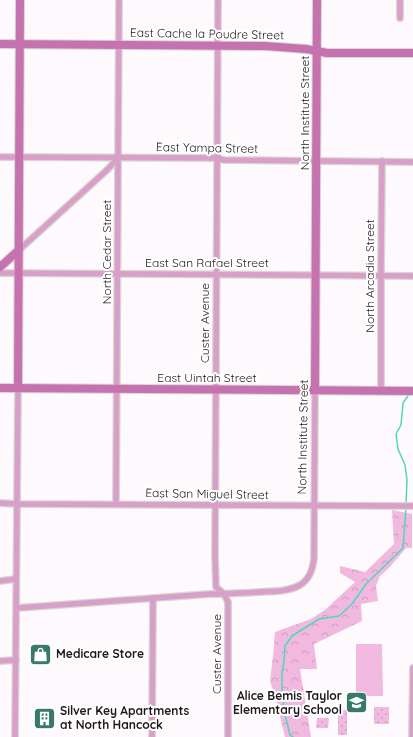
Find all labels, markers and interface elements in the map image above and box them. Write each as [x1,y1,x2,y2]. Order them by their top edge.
street label: East Cache la Poudre Street [130,25,284,42]
street label: North Institute Street [297,56,312,170]
street label: East Yampa Street [156,139,258,156]
street label: North Cedar Street [99,200,114,304]
street label: North Arcadia Street [362,219,377,333]
street label: East San Rafael Street [145,255,269,270]
street label: Custer Avenue [197,283,212,363]
street label: East Uintah Street [157,370,257,385]
street label: North Institute Street [294,380,311,494]
street label: East San Miguel Street [145,485,269,502]
street label: Custer Avenue [209,614,224,694]
shop icon: Medicare Store [27,641,53,667]
place label: Medicare Store [56,646,144,661]
place label: Alice Bemis Taylor Elementary School [233,688,342,717]
school or university icon: Alice Bemis Taylor Elementary School [344,690,370,716]
place label: Silver Key Apartments at North Hancock [60,703,190,732]
building icon: Silver Key Apartments at North Hancock [31,705,57,731]

